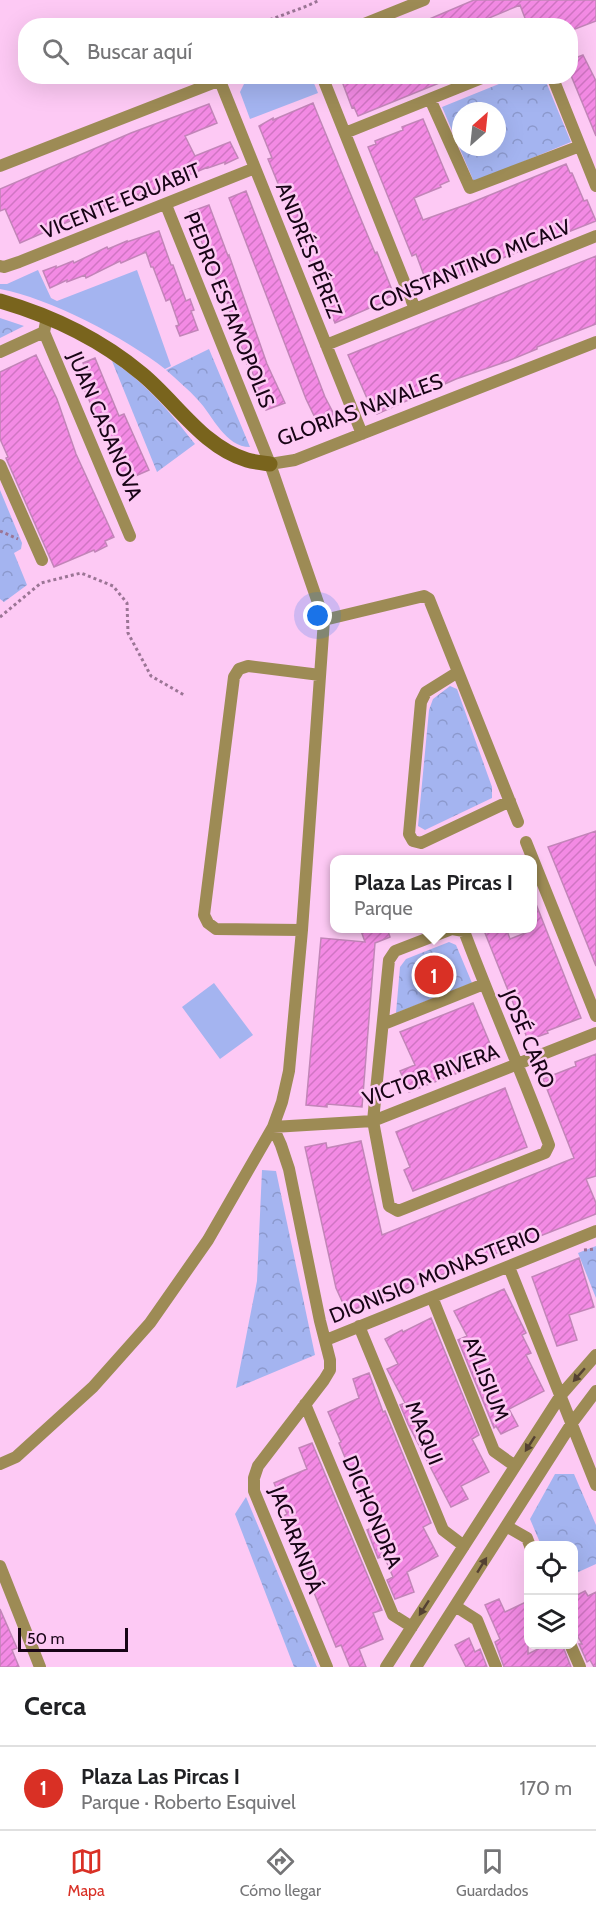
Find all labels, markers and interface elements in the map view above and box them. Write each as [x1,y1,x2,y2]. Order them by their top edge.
search box [18,18,578,84]
icon: search [39,35,72,68]
text: Buscar aquí [87,38,192,65]
north arrow [452,102,506,156]
street label: VICENTE EQUABIT [38,157,204,244]
street label: ANDRÉS PÉREZ [271,178,348,322]
street label: PEDRO ESTAMOPOLIS [179,208,280,411]
street label: CONSTANTINO MICALV [365,214,574,317]
street label: JUAN CASANOVA [62,347,148,504]
street label: GLORIAS NAVALES [274,368,446,451]
your location [303,601,332,630]
popup [330,855,537,933]
text: Plaza Las Pircas I [354,869,513,896]
text: Parque [354,896,413,920]
pin: 1 [414,952,454,998]
street label: JOSÉ CARO [496,985,560,1092]
street label: VICTOR RIVERA [359,1038,503,1111]
street label: DIONISIO MONASTERIO [326,1221,544,1328]
street label: AYLISIUM [458,1333,515,1425]
one-way arrow [573,1367,586,1382]
street label: MAQUI [400,1397,449,1468]
one-way arrow [524,1436,535,1452]
street label: DICHONDRA [337,1452,407,1572]
street label: JACARANDÁ [264,1482,328,1597]
map controls [524,1541,578,1649]
button: locate [524,1541,578,1595]
one-way arrow [476,1556,487,1573]
button: layers [524,1595,578,1649]
one-way arrow [418,1599,430,1615]
scale bar [18,1625,128,1652]
text: 50 m [27,1629,64,1648]
text: Cerca [24,1690,86,1722]
text: Plaza Las Pircas I [81,1763,240,1790]
text: 1 [40,1776,47,1800]
text: 170 m [520,1776,572,1800]
text: Parque · Roberto Esquivel [81,1790,296,1814]
tab: Mapa [68,1845,105,1900]
tab: Cómo llegar [240,1845,321,1900]
tab: Guardados [456,1845,528,1900]

